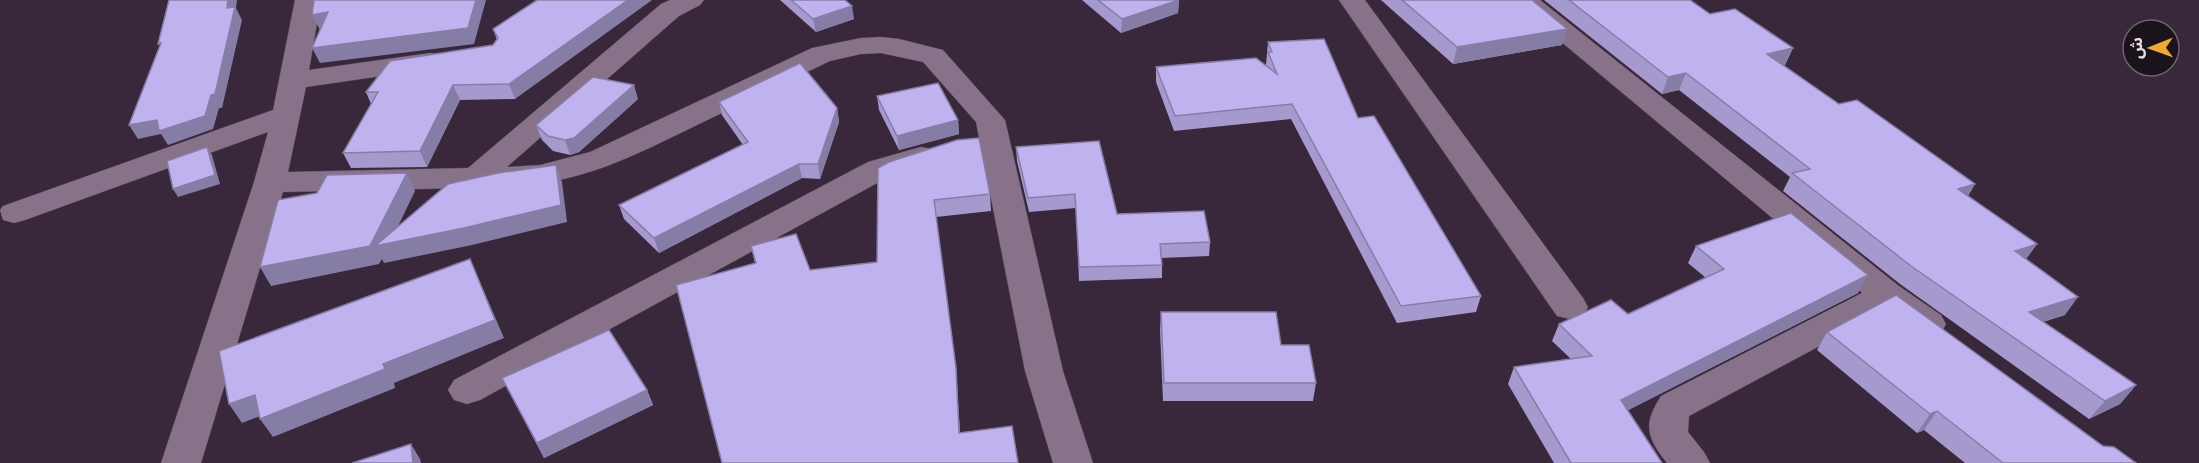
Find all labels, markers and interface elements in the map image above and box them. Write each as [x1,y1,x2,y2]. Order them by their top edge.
north arrow [2121,18,2181,78]
text: ش [2126,37,2146,59]

